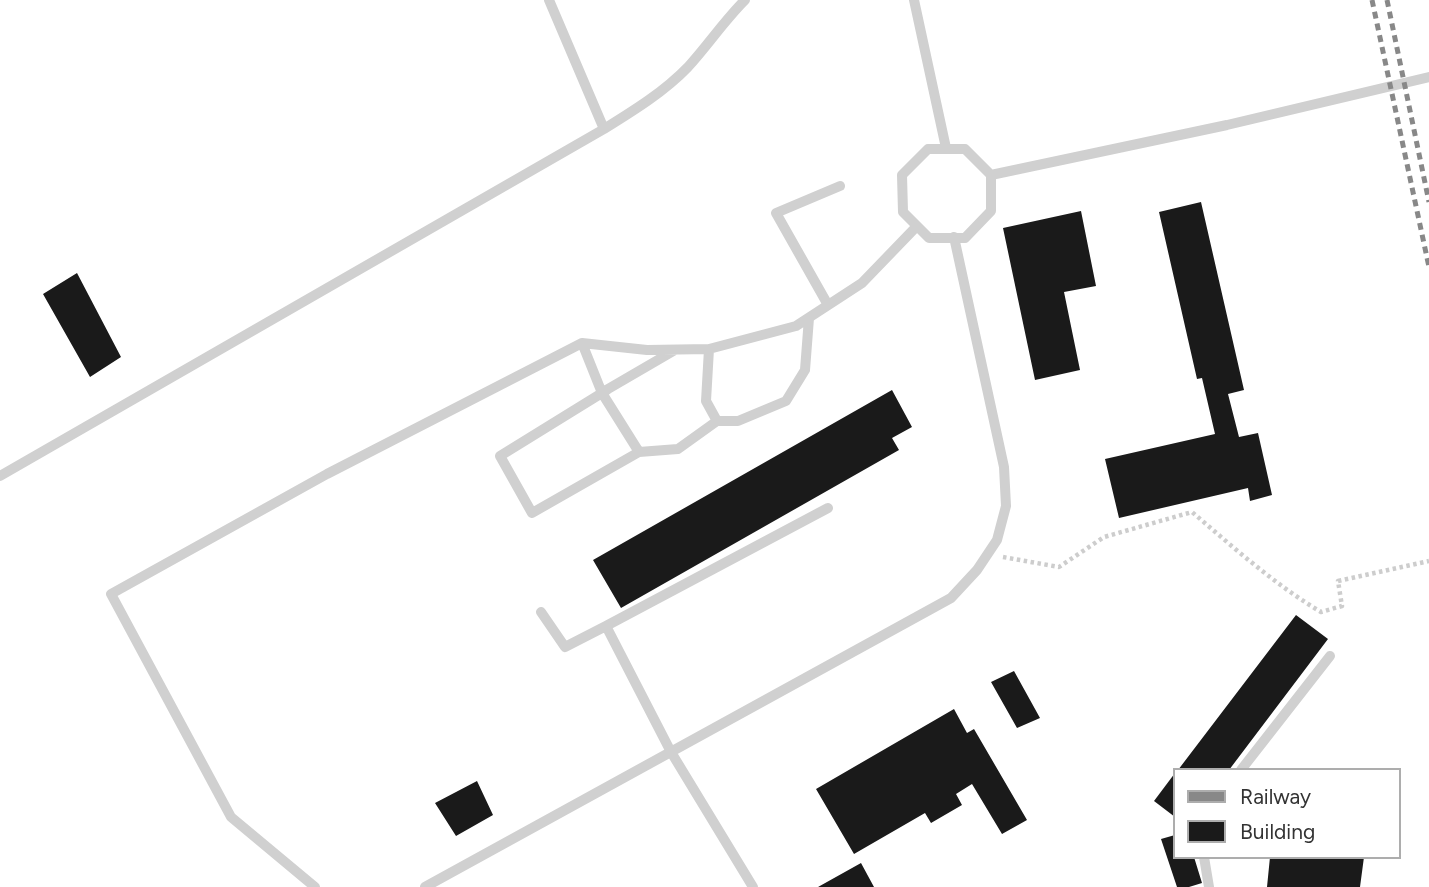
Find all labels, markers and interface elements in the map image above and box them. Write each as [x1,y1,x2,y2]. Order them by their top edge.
legend [1174,768,1401,859]
text: Railway [1240,784,1311,809]
text: Building [1240,819,1315,844]

